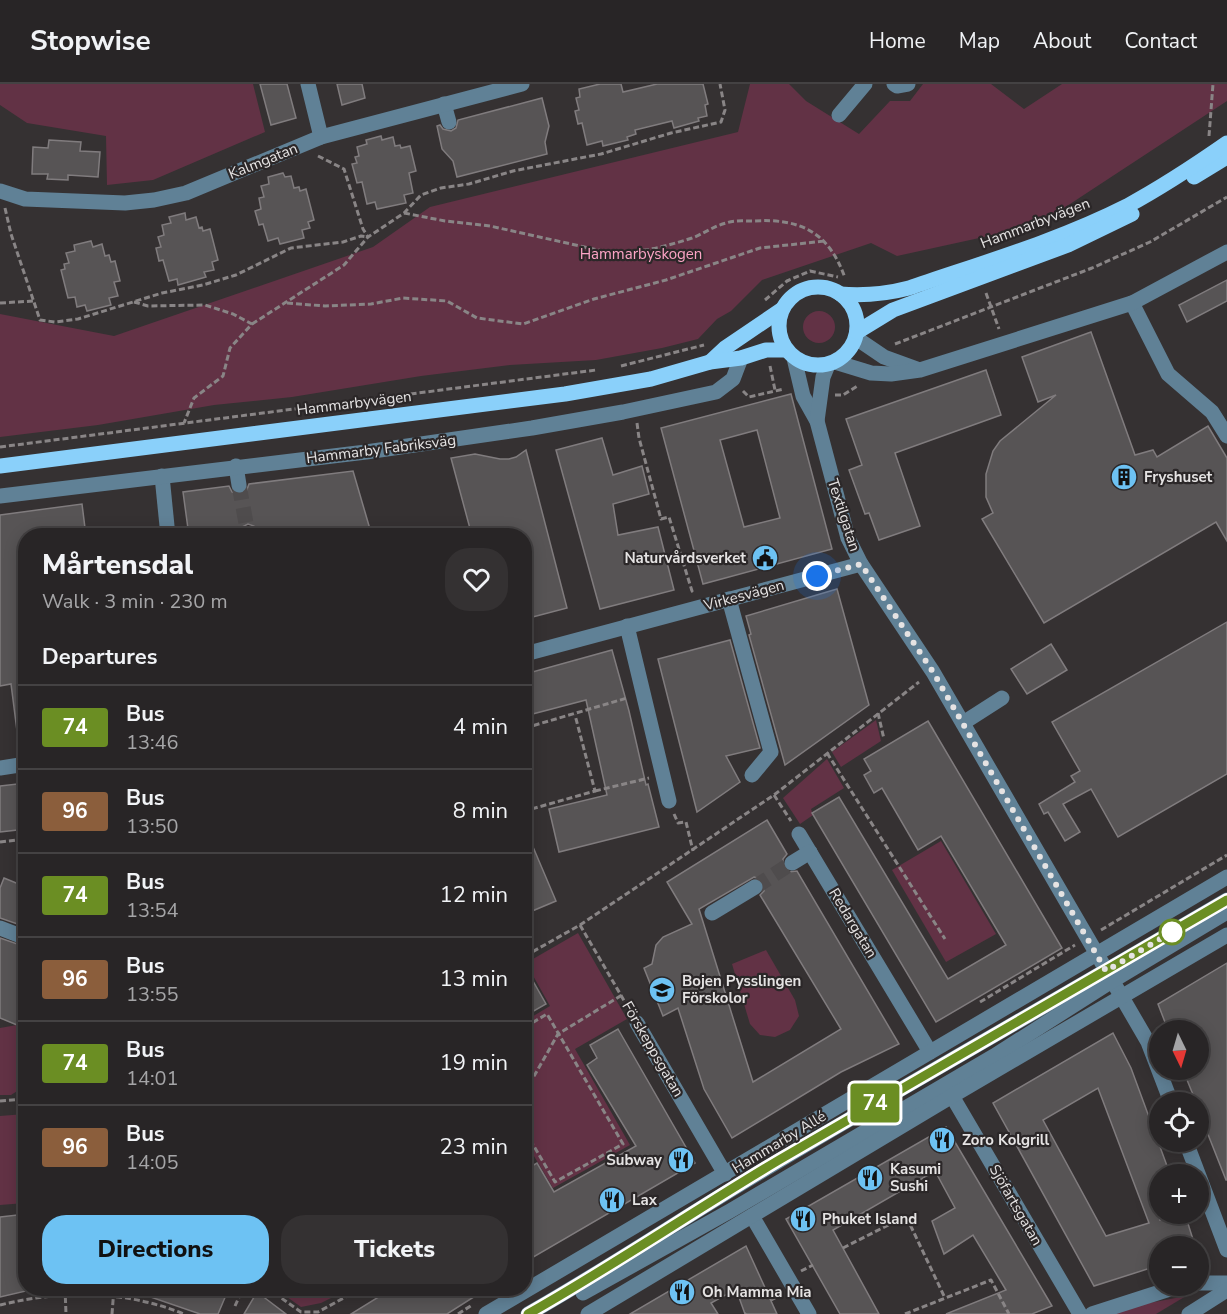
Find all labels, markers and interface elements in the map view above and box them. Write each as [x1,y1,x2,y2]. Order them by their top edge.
text: Stopwise [30,22,151,60]
text: Home [869,27,926,55]
text: Map [959,27,1000,55]
text: About [1033,27,1091,55]
text: Contact [1124,27,1197,55]
street label: Kalmgatan [225,138,301,184]
street label: Hammarbyvägen [977,193,1093,253]
park label: Hammarbyskogen [580,244,702,264]
street label: Hammarbyvägen [295,386,413,420]
street label: Hammarby Fabriksväg [305,430,457,468]
building icon: Fryshuset [1109,462,1139,492]
place label: Fryshuset [1144,467,1213,487]
street label: Textilgatan [823,476,865,554]
public building icon: Naturvårdsverket [750,543,780,573]
text: Mårtensdal [42,546,193,584]
button: heart [445,548,508,611]
place label: Naturvårdsverket [624,548,746,568]
your location [802,561,832,591]
street label: Virkesvägen [701,575,786,616]
text: Walk · 3 min · 230 m [42,588,228,615]
text: Departures [42,642,157,672]
text: Bus [126,699,165,729]
text: 4 min [453,712,508,742]
text: 74 [62,713,88,741]
text: 13:46 [126,729,179,756]
text: Bus [126,783,165,813]
text: 8 min [453,796,508,826]
text: 96 [62,797,88,825]
text: 13:50 [126,813,179,840]
text: Bus [126,867,165,897]
text: 12 min [440,880,508,910]
text: 74 [62,881,88,909]
street label: Redargatan [824,884,882,962]
text: 13:54 [126,897,179,924]
unlabelled marker [1159,919,1185,945]
text: Bus [126,951,165,981]
text: 13 min [440,964,508,994]
text: 96 [62,965,88,993]
place label: Bojen Pysslingen Förskolor [682,971,801,1008]
school or university icon: Bojen Pysslingen Förskolor [647,975,677,1005]
text: 13:55 [126,981,179,1008]
street label: Förskeppsgatan [618,998,688,1100]
north arrow [1149,1020,1209,1080]
map controls [1149,1020,1209,1296]
text: Bus [126,1035,165,1065]
text: 19 min [440,1048,508,1078]
text: 74 [62,1049,88,1077]
text: 14:01 [126,1065,179,1092]
line badge: 74 [848,1084,902,1122]
text: 74 [862,1089,888,1117]
button: locate [1149,1092,1209,1152]
street label: Hammarby Allé [728,1106,830,1178]
text: Bus [126,1119,165,1149]
restaurant icon: Zoro Kolgrill [927,1125,957,1155]
place label: Zoro Kolgrill [962,1130,1050,1150]
text: 23 min [440,1132,508,1162]
text: 96 [62,1133,88,1161]
restaurant icon: Subway [666,1145,696,1175]
text: 14:05 [126,1149,179,1176]
place label: Subway [606,1150,662,1170]
place label: Kasumi Sushi [890,1159,941,1196]
street label: Sjöfartsgatan [985,1161,1047,1249]
restaurant icon: Kasumi Sushi [855,1163,885,1193]
button: + [1149,1164,1209,1224]
restaurant icon: Lax [597,1185,627,1215]
place label: Lax [632,1190,658,1210]
restaurant icon: Phuket Island [788,1204,818,1234]
place label: Phuket Island [822,1209,917,1229]
button: Directions [42,1215,269,1284]
button: Tickets [281,1215,508,1284]
button: − [1149,1236,1209,1296]
restaurant icon: Oh Mamma Mia [667,1277,697,1307]
place label: Oh Mamma Mia [702,1282,811,1302]

